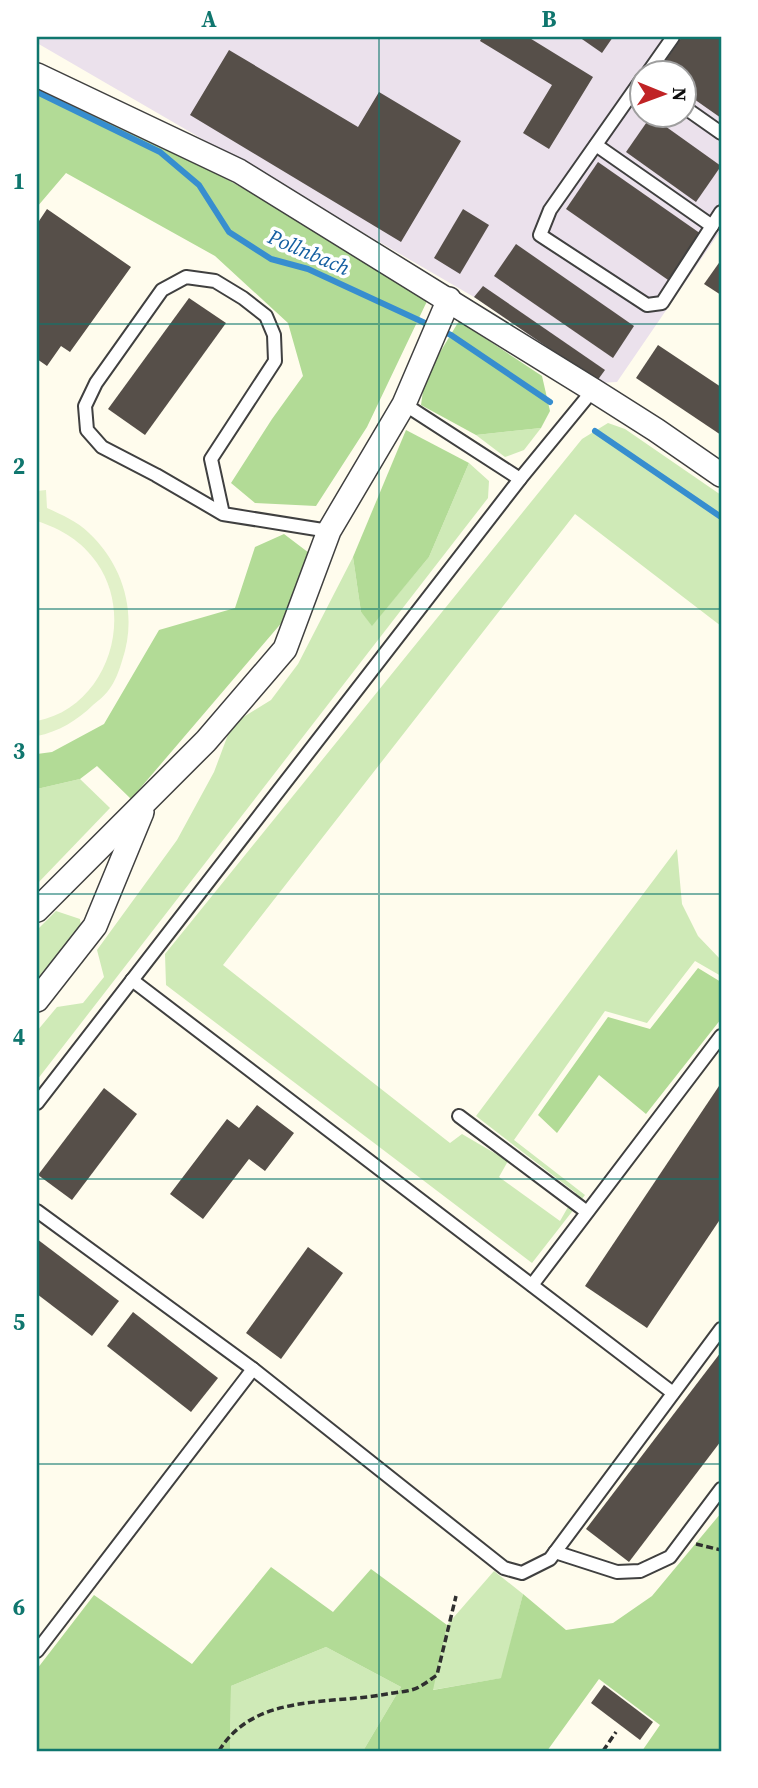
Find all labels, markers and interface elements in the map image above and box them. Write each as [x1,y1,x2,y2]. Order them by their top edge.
text: A [201,3,217,35]
text: B [542,3,557,35]
north arrow [628,60,698,130]
text: N [667,87,693,102]
text: 1 [13,165,25,197]
water label: Pollnbach [263,221,355,282]
text: 2 [13,450,25,482]
text: 3 [13,735,25,767]
text: 4 [13,1021,25,1053]
text: 5 [13,1306,25,1338]
text: 6 [13,1591,25,1623]

